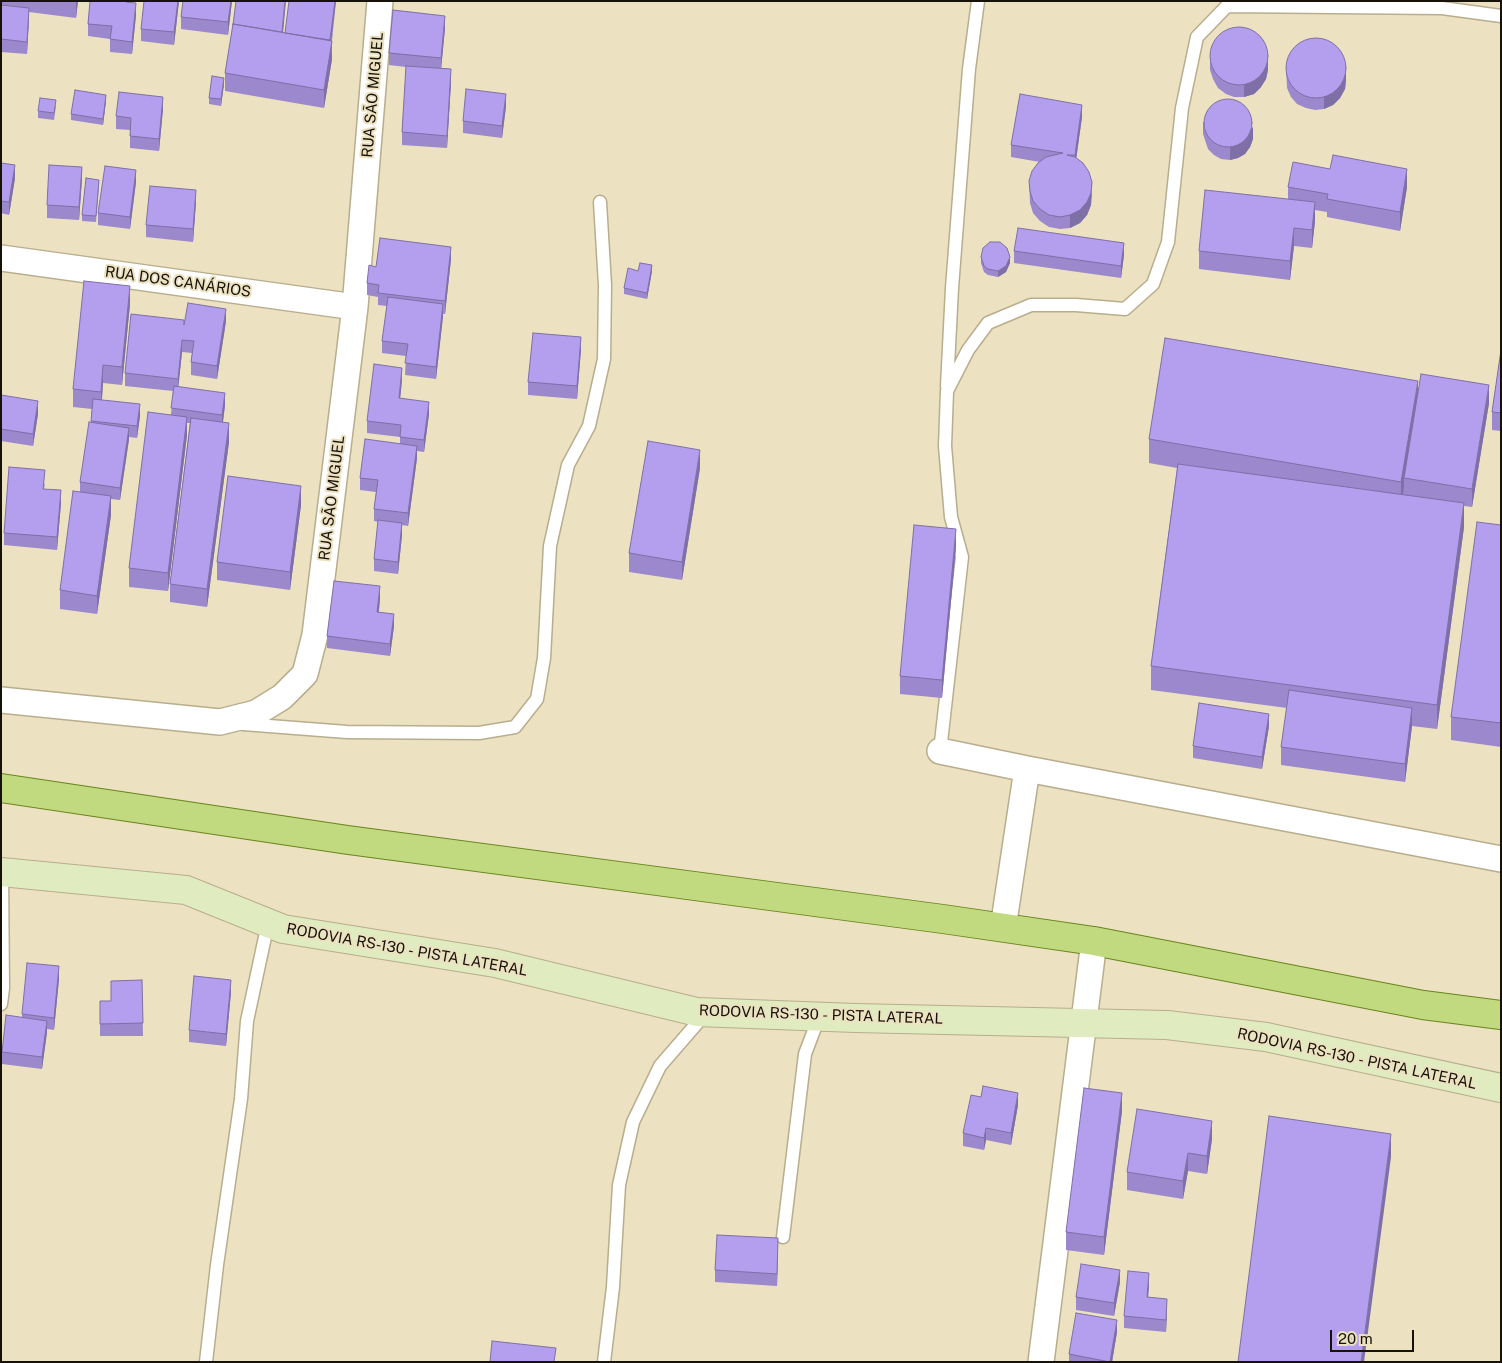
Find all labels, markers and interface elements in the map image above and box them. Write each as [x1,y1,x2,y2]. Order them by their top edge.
street label: RUA SÃO MIGUEL [359,32,387,158]
street label: RUA DOS CANÁRIOS [104,263,252,301]
street label: RUA SÃO MIGUEL [315,434,349,562]
street label: RODOVIA RS-130 - PISTA LATERAL [285,920,529,980]
street label: RODOVIA RS-130 - PISTA LATERAL [699,1002,943,1028]
street label: RODOVIA RS-130 - PISTA LATERAL [1236,1025,1478,1093]
scale bar [1332,1320,1416,1352]
text: 20 m [1338,1330,1373,1347]

